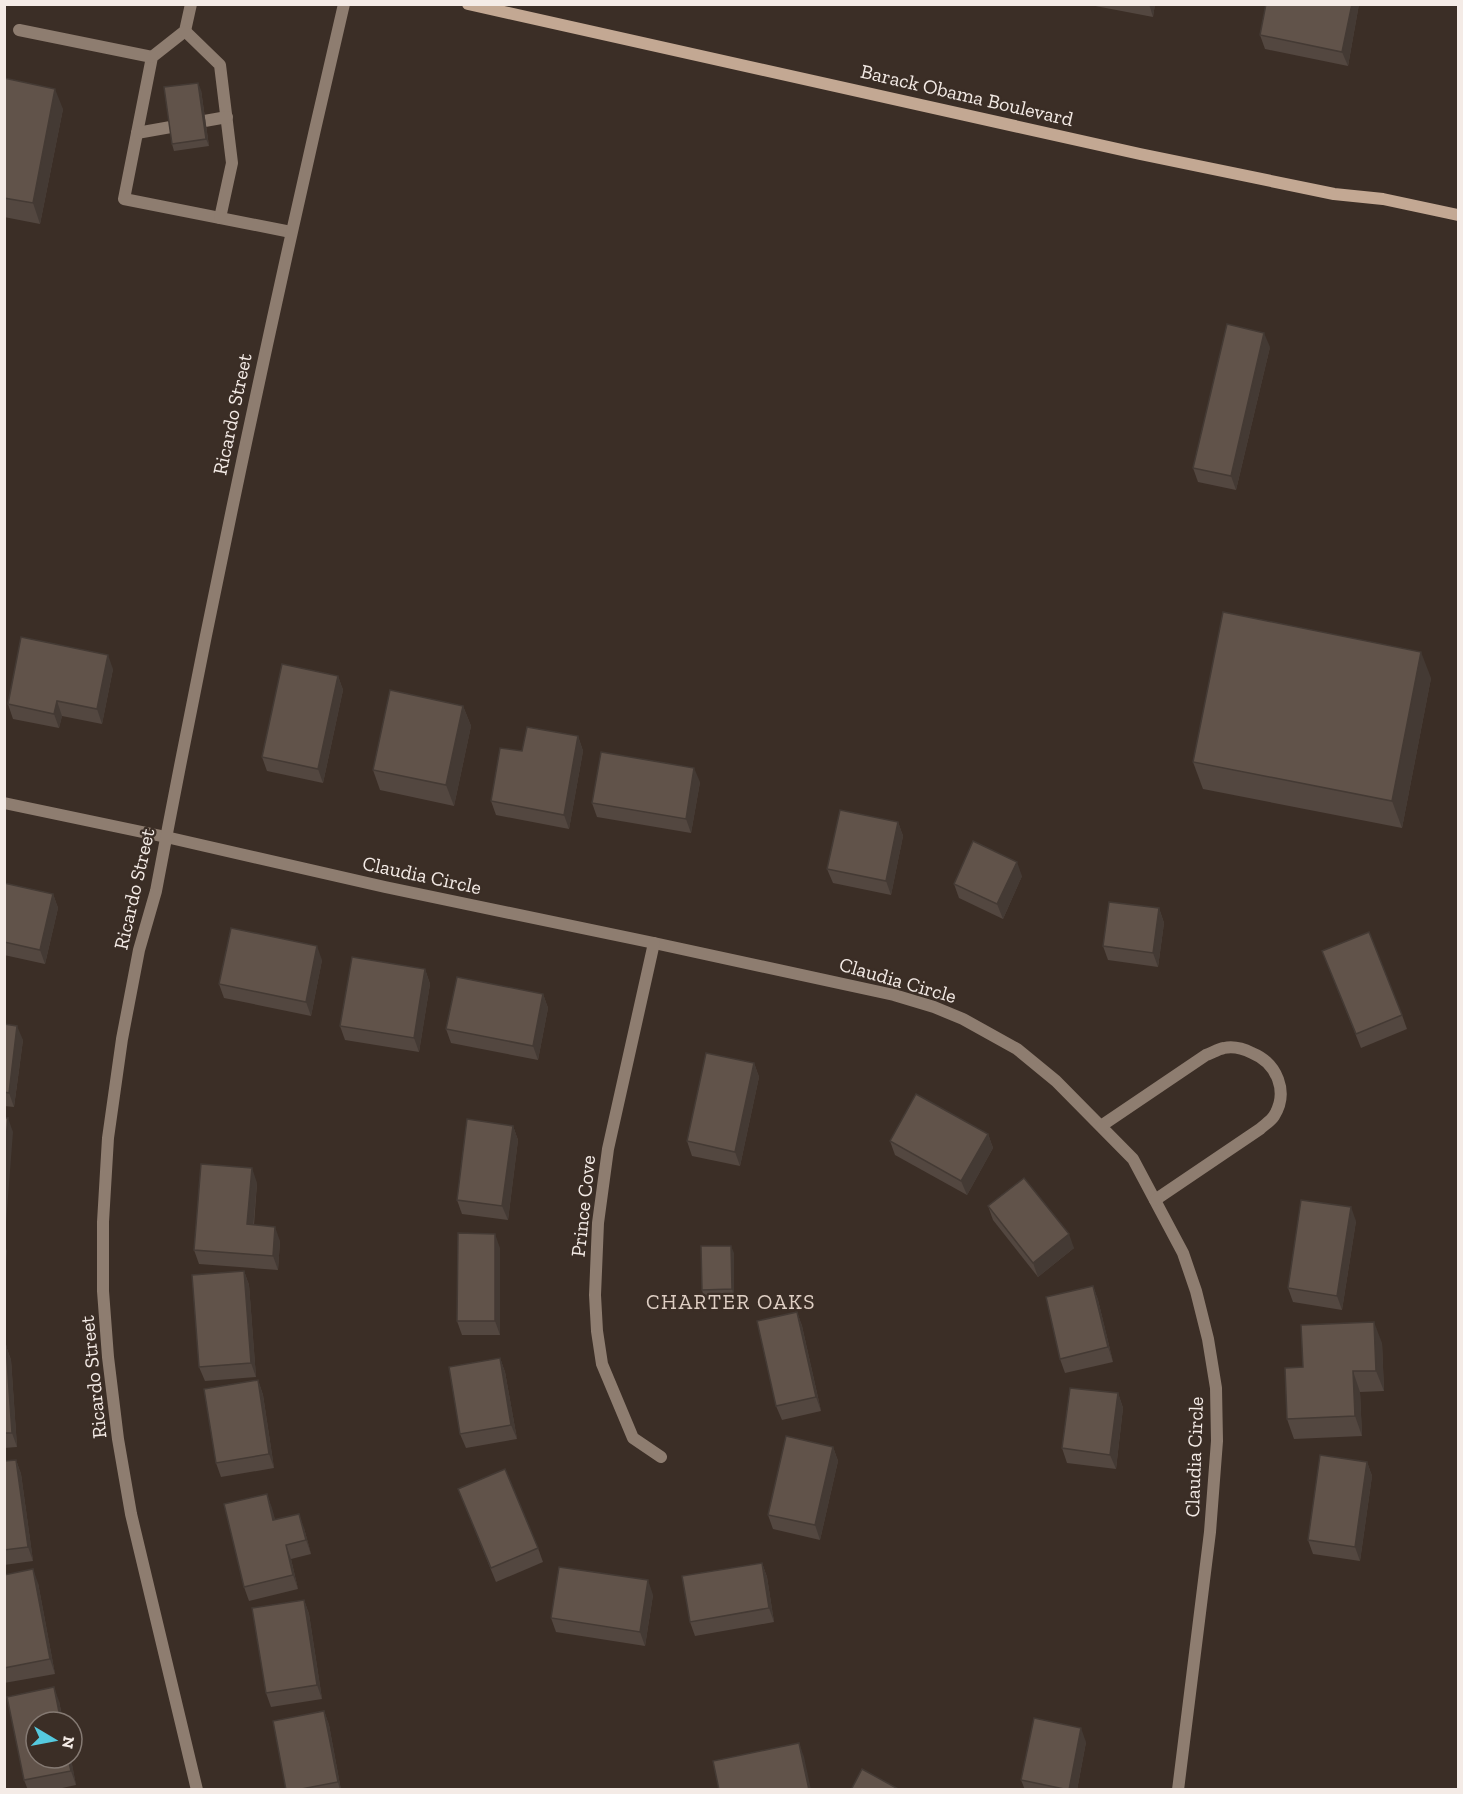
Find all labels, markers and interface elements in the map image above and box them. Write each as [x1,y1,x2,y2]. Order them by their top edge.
street label: Barack Obama Boulevard [858,59,1076,131]
street label: Ricardo Street [207,350,257,477]
street label: Ricardo Street [108,825,160,952]
street label: Claudia Circle [360,851,484,899]
street label: Claudia Circle [837,952,959,1008]
street label: Prince Cove [566,1154,600,1258]
district label: CHARTER OAKS [646,1289,816,1314]
street label: Ricardo Street [75,1314,111,1440]
street label: Claudia Circle [1180,1396,1208,1518]
north arrow [24,1710,84,1770]
text: N [58,1735,79,1750]

